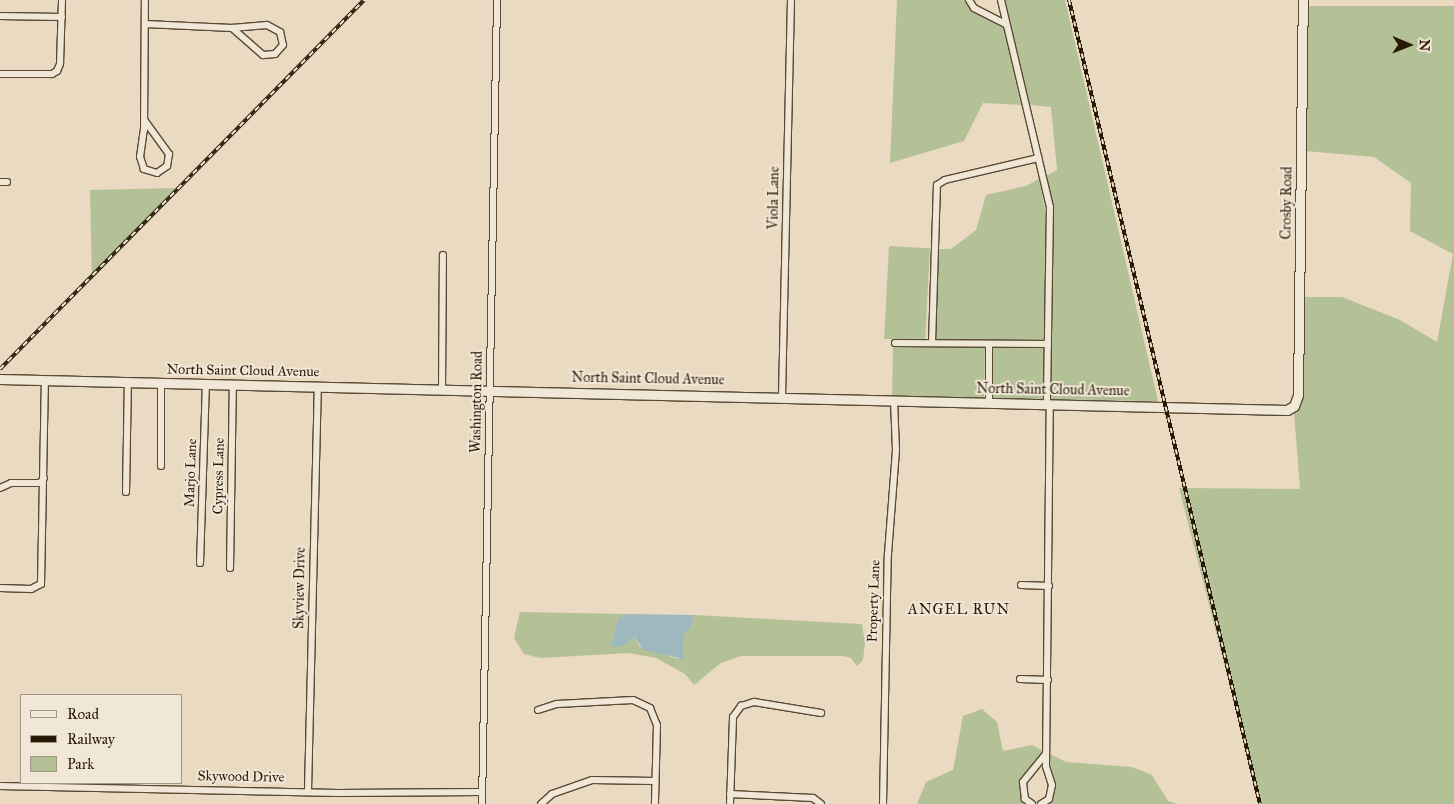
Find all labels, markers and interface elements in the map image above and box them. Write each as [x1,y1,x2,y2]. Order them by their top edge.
north arrow [1384,20,1434,70]
text: N [1416,39,1433,51]
street label: Viola Lane [765,166,783,230]
street label: Crosby Road [1278,166,1296,240]
street label: Washington Road [468,351,486,453]
street label: North Saint Cloud Avenue [166,361,320,381]
street label: North Saint Cloud Avenue [571,369,725,389]
street label: North Saint Cloud Avenue [976,380,1130,400]
street label: Cypress Lane [210,437,228,515]
street label: Marjo Lane [181,438,201,508]
street label: Skyview Drive [291,547,309,629]
street label: Property Lane [864,559,884,643]
district label: ANGEL RUN [907,601,1011,619]
legend [20,694,182,784]
text: Road [67,705,99,723]
text: Railway [67,730,115,748]
text: Park [67,755,94,773]
street label: Skywood Drive [197,768,285,786]

